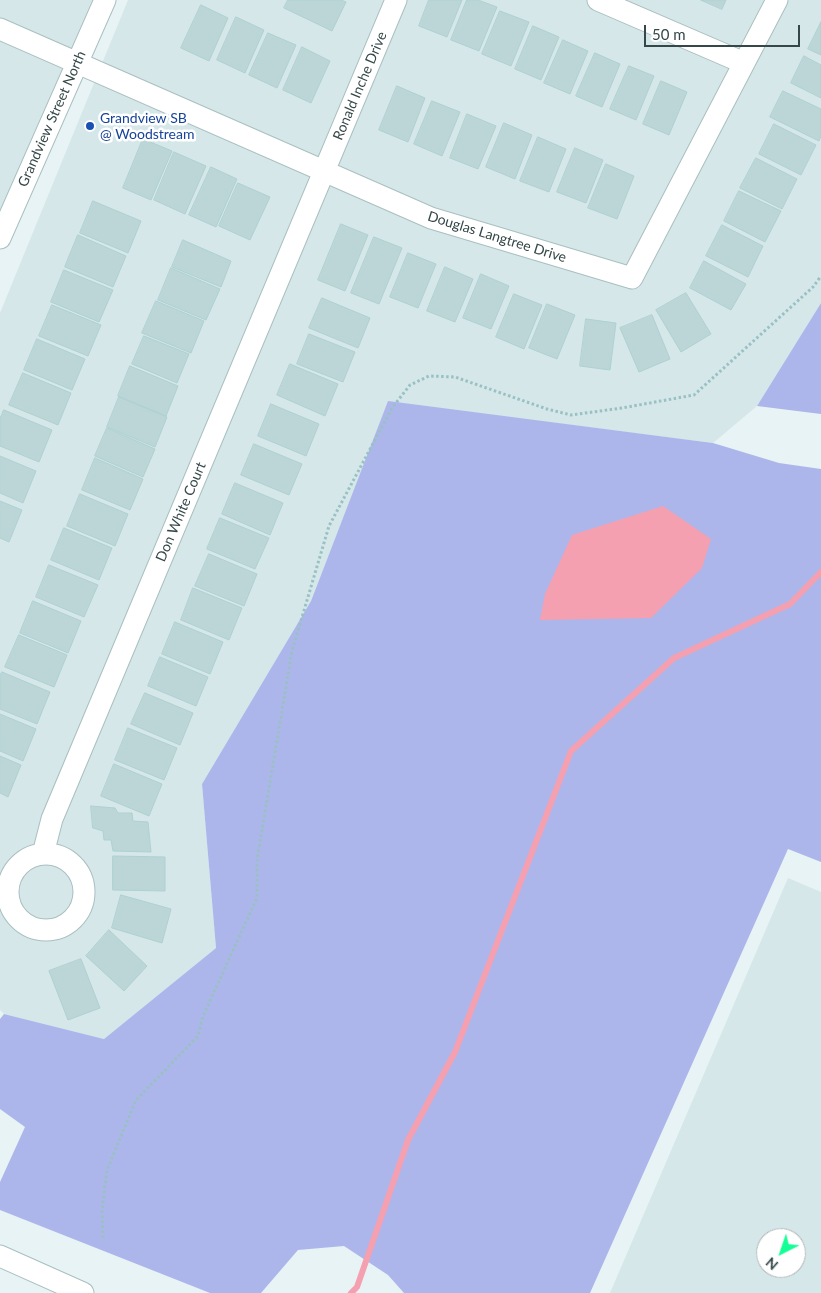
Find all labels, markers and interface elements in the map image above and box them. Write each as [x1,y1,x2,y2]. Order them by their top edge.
scale bar [646,15,802,47]
text: 50 m [652,25,686,43]
street label: Ronald Inche Drive [330,29,390,143]
street label: Grandview Street North [14,48,90,190]
place label: Grandview SB @ Woodstream [100,110,194,142]
marker: Grandview SB @ Woodstream [84,120,96,132]
street label: Douglas Langtree Drive [426,208,568,266]
street label: Don White Court [152,460,210,564]
north arrow [756,1228,806,1278]
text: N [762,1254,781,1274]

